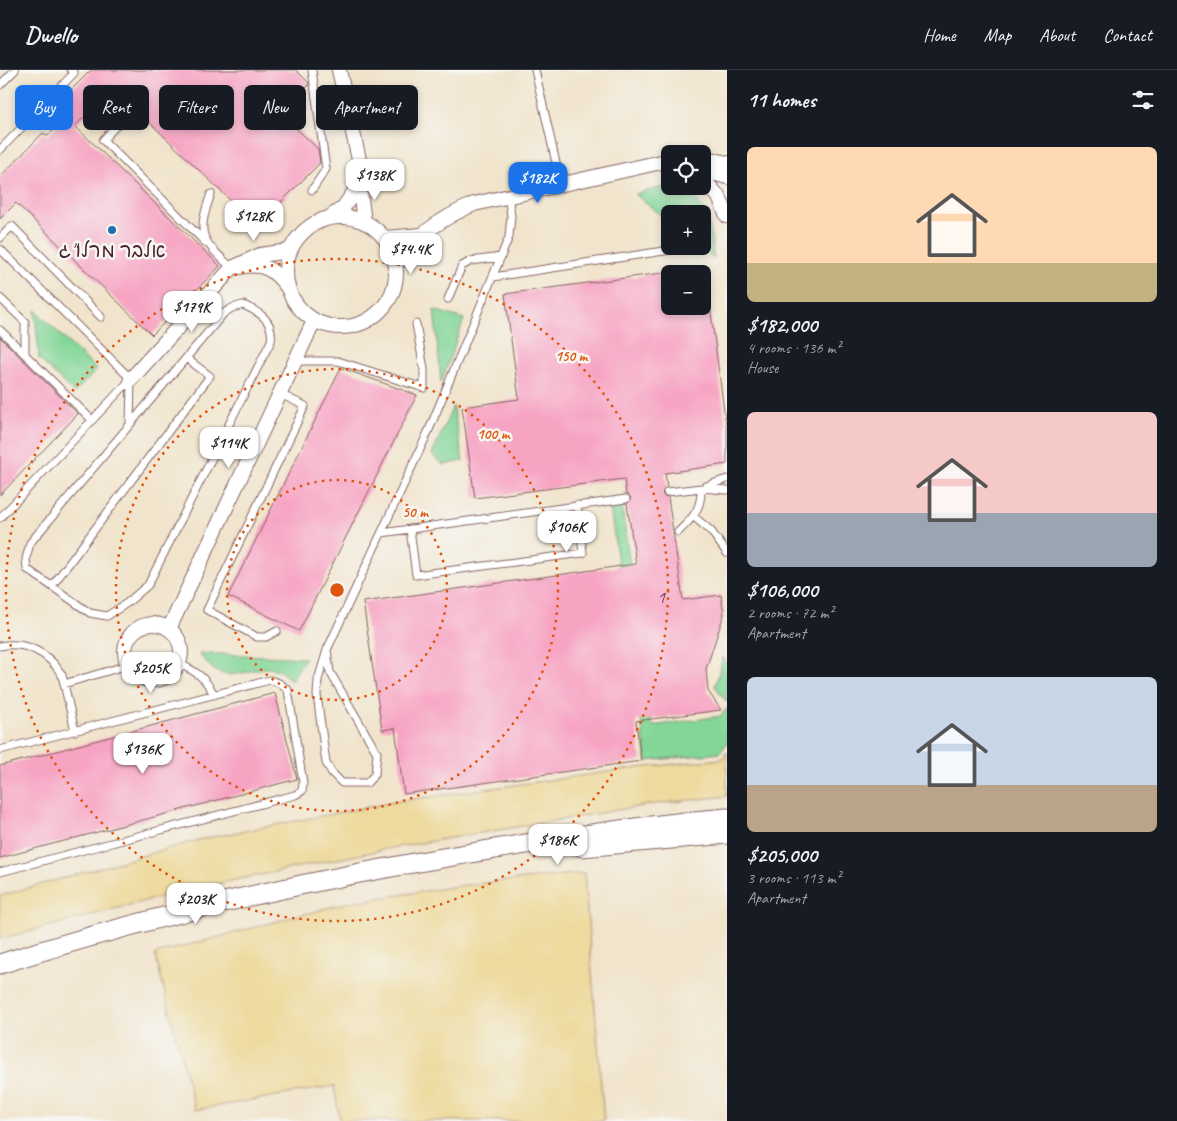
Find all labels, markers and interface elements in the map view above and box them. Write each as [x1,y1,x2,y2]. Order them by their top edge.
text: Dwello [25,20,77,50]
text: Home [923,24,956,46]
text: Map [984,24,1011,46]
text: About [1039,24,1075,46]
text: Contact [1103,24,1152,46]
chip: Buy [15,85,73,130]
chip: Rent [83,85,149,130]
chip: Filters [159,85,234,130]
chip: New [244,85,306,130]
chip: Apartment [316,85,418,130]
icon: filters [1129,86,1157,114]
text: 11 homes [747,87,816,113]
map controls [661,145,711,315]
button: locate [661,145,711,195]
pin: $138K [340,158,410,201]
pin: $182K [503,162,573,204]
text: $138K [357,165,393,185]
text: $182K [520,168,556,188]
icon: home [907,180,997,270]
pin: $128K [219,200,289,242]
button: + [661,205,711,255]
text: $128K [236,206,272,226]
marker: אלבר מרלו"ג [106,224,118,236]
pin: $74.4K [370,232,452,275]
place label: אלבר מרלו"ג [59,238,165,263]
text: $74.4K [391,239,431,259]
button: − [661,265,711,315]
pin: $179K [157,290,227,333]
text: $179K [174,297,210,317]
text: $182,000 [747,312,817,338]
text: 4 rooms · 136 m² [747,338,841,358]
text: 150 m [555,347,589,366]
text: House [747,358,778,378]
text: 100 m [477,425,511,444]
pin: $114K [194,426,264,469]
text: $114K [211,433,247,453]
icon: home [907,445,997,535]
text: 50 m [402,503,429,522]
pin: $106K [532,510,602,553]
text: $106K [548,517,586,537]
text: $106,000 [747,577,818,603]
centre of rings [328,581,346,599]
house number: 1 [657,586,666,608]
text: 2 rooms · 72 m² [747,603,833,623]
text: Apartment [747,623,806,643]
pin: $205K [116,652,186,694]
text: $205K [133,658,169,678]
icon: home [907,710,997,800]
pin: $136K [108,732,178,775]
text: $136K [124,739,162,759]
pin: $186K [523,824,593,866]
text: $186K [539,830,577,850]
text: $205,000 [747,842,817,868]
text: 3 rooms · 113 m² [747,868,841,888]
pin: $203K [161,882,231,925]
text: Apartment [747,888,806,908]
text: $203K [178,889,214,909]

